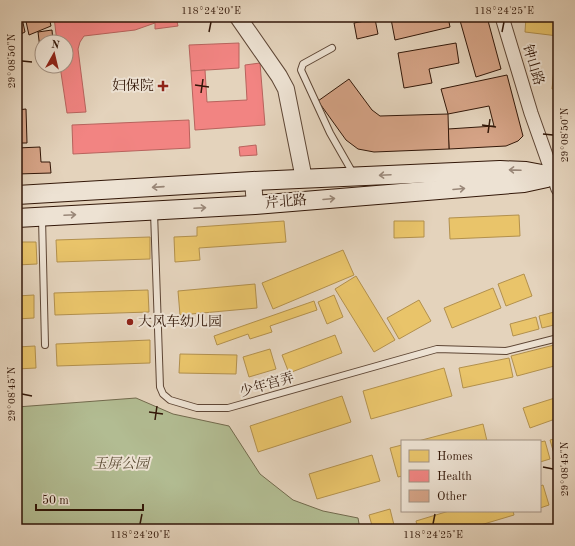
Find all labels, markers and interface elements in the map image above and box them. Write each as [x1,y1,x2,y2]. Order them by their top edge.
text: 118°24'20"E [181,6,241,16]
text: 118°24'25"E [474,6,534,16]
text: 29°08'50"N [7,33,17,88]
north arrow [34,34,74,74]
text: N [50,40,61,52]
street label: 钟山路 [520,43,547,87]
place label: 妇保院 [112,78,154,93]
marker: 妇保院 [157,80,169,92]
text: 29°08'50"N [560,107,570,162]
one-way arrow [509,166,522,174]
one-way arrow [379,171,392,178]
one-way arrow [152,183,165,190]
one-way arrow [452,185,465,192]
street label: 芹北路 [264,192,308,211]
one-way arrow [322,195,335,202]
one-way arrow [193,204,206,212]
one-way arrow [63,211,76,219]
place label: 大风车幼儿园 [138,314,222,329]
marker: 大风车幼儿园 [125,317,135,327]
text: 29°08'45"N [7,366,17,421]
street label: 少年宫弄 [238,370,296,399]
legend [401,440,541,512]
text: 29°08'45"N [560,441,570,496]
text: Homes [437,451,473,463]
park label: 玉屏公园 [93,456,151,471]
text: Health [437,471,472,483]
scale bar [36,486,143,512]
text: Other [437,491,467,503]
text: 50 m [42,494,69,507]
text: 118°24'20"E [110,530,170,540]
text: 118°24'25"E [403,530,463,540]

